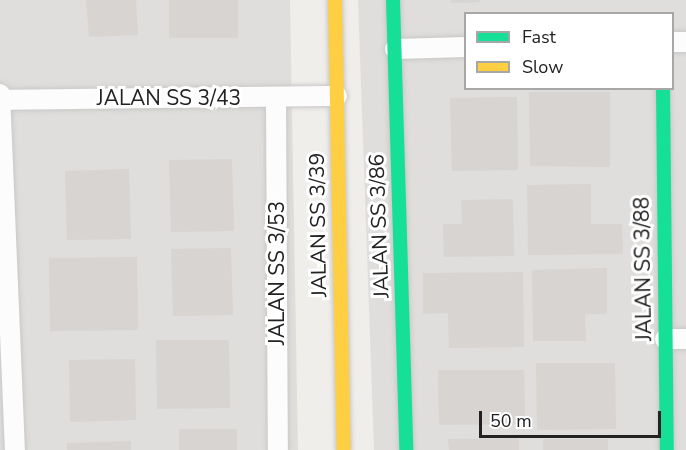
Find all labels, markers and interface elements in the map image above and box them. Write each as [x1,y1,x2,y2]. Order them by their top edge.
legend [464,12,674,90]
text: Fast [522,25,556,49]
text: Slow [522,55,563,79]
street label: JALAN SS 3/43 [97,85,241,111]
street label: JALAN SS 3/39 [304,153,332,297]
street label: JALAN SS 3/86 [364,153,394,299]
street label: JALAN SS 3/88 [629,197,657,341]
street label: JALAN SS 3/53 [264,201,290,345]
scale bar [482,399,664,437]
text: 50 m [490,409,532,433]

